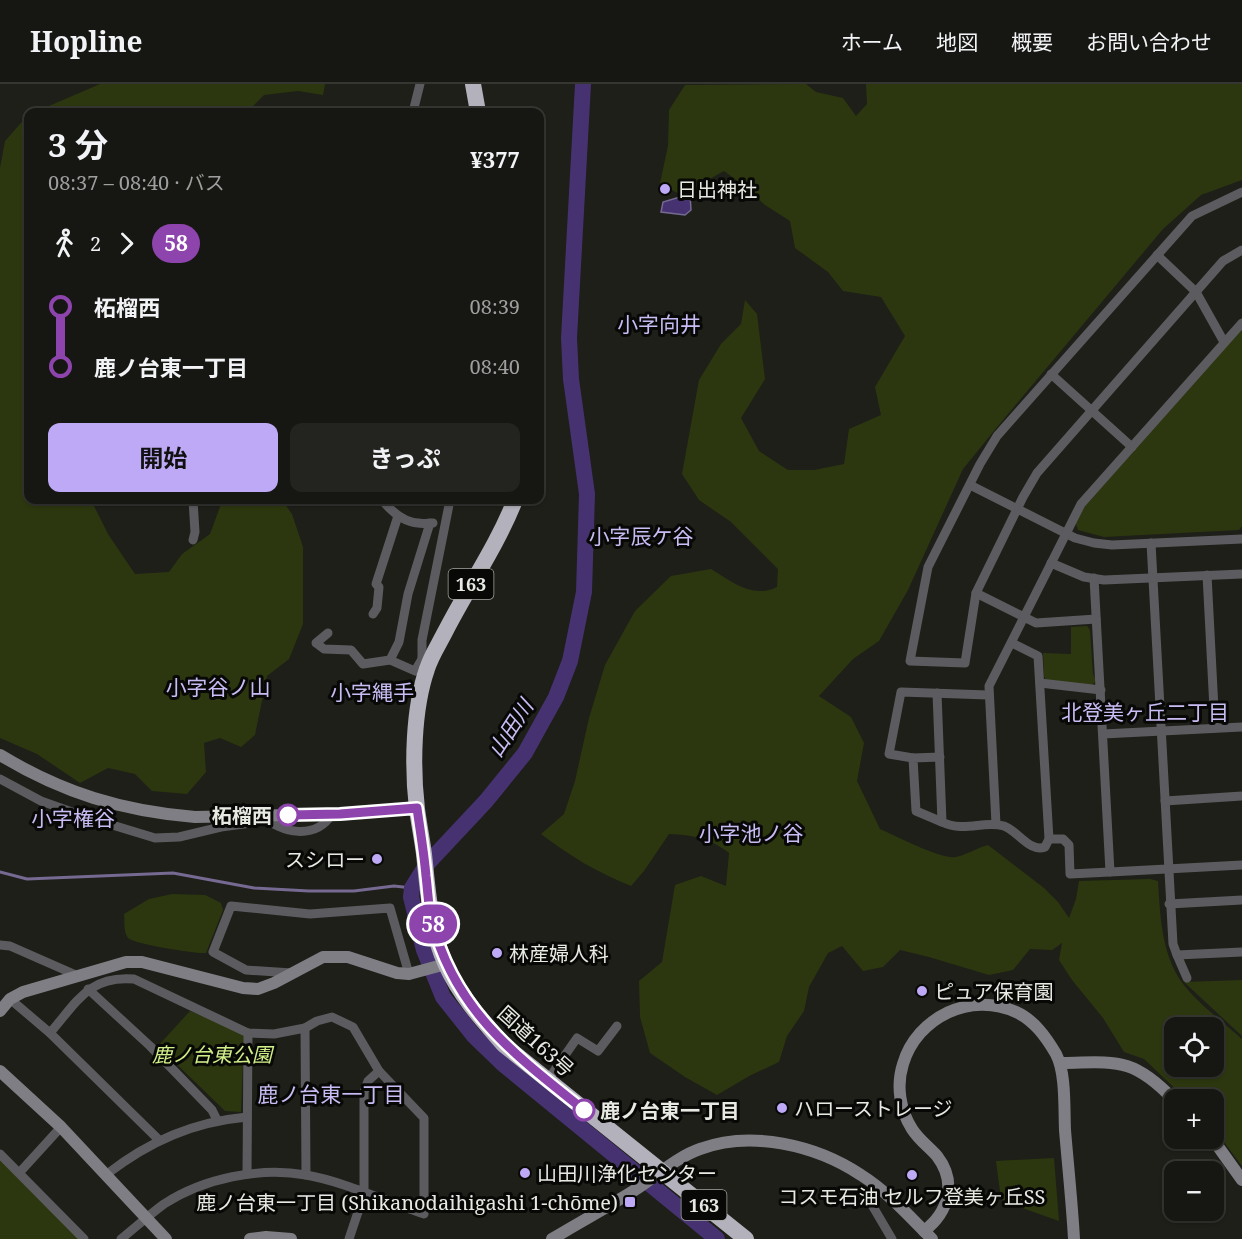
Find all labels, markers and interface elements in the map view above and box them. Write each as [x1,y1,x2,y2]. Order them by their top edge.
text: Hopline [30,22,143,60]
text: ホーム [841,28,903,56]
text: 地図 [936,28,978,56]
text: 概要 [1011,28,1053,56]
text: お問い合わせ [1086,28,1212,56]
text: 3 分 [48,122,108,167]
text: ¥377 [470,144,520,174]
text: 08:37 – 08:40 · バス [48,169,225,196]
place label: 日出神社 [677,176,757,203]
marker: 日出神社 [658,182,672,196]
icon: walk [48,227,81,260]
icon: forward [110,227,143,260]
text: 58 [164,229,188,257]
text: 2 [90,230,101,257]
text: 柘榴西 [94,292,160,322]
text: 08:39 [470,293,520,320]
district label: 小字向井 [617,310,701,338]
text: 鹿ノ台東一丁目 [94,352,248,382]
text: 08:40 [470,353,520,380]
button: 開始 [48,423,278,492]
button: きっぷ [290,423,520,492]
district label: 小字辰ケ谷 [589,522,694,550]
road number: 163 [448,569,494,599]
district label: 小字谷ノ山 [166,673,271,701]
district label: 小字縄手 [330,678,414,706]
water label: 山田川 [481,692,540,762]
district label: 北登美ヶ丘二丁目 [1061,698,1229,726]
place label: 柘榴西 [212,802,272,829]
district label: 小字権谷 [31,804,115,832]
marker: 柘榴西 [277,804,299,826]
district label: 小字池ノ谷 [699,819,804,847]
place label: スシロー [285,846,365,873]
marker: スシロー [370,852,384,866]
line badge: 58 [406,904,460,944]
text: 58 [421,910,445,938]
place label: 林産婦人科 [509,940,609,967]
marker: 林産婦人科 [490,946,504,960]
place label: ピュア保育園 [934,978,1054,1005]
marker: ピュア保育園 [915,984,929,998]
street label: 国道163号 [492,1000,580,1082]
map controls [1164,1017,1224,1221]
button: locate [1164,1017,1224,1077]
park label: 鹿ノ台東公園 [152,1041,275,1068]
district label: 鹿ノ台東一丁目 [258,1080,405,1108]
button: + [1164,1089,1224,1149]
place label: ハローストレージ [794,1095,953,1122]
place label: 鹿ノ台東一丁目 [600,1097,740,1124]
marker: 鹿ノ台東一丁目 [573,1099,595,1121]
marker: ハローストレージ [775,1101,789,1115]
place label: 山田川浄化センター [537,1160,717,1187]
button: − [1164,1161,1224,1221]
marker: 山田川浄化センター [518,1166,532,1180]
marker: コスモ石油 セルフ登美ヶ丘SS [905,1168,919,1182]
place label: コスモ石油 セルフ登美ヶ丘SS [779,1183,1045,1210]
place label: 鹿ノ台東一丁目 (Shikanodaihigashi 1-chōme) [196,1189,618,1216]
road number: 163 [682,1190,726,1220]
marker: 鹿ノ台東一丁目 (Shikanodaihigashi 1-chōme) [623,1195,637,1209]

